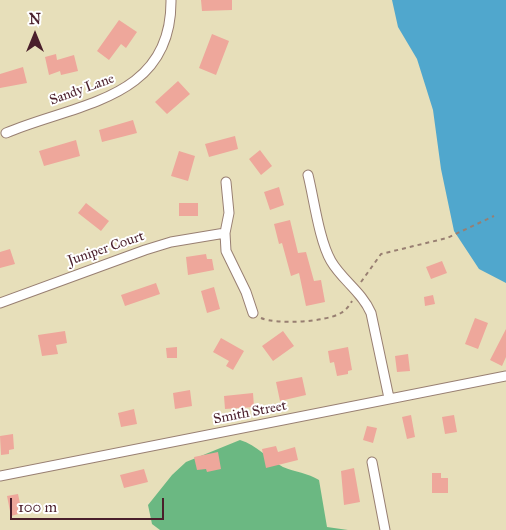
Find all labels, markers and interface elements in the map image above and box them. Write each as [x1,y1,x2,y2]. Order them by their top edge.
north arrow [10,10,60,60]
text: N [29,11,41,28]
street label: Sandy Lane [47,71,117,109]
street label: Juniper Court [66,228,146,270]
street label: Smith Street [212,398,288,428]
scale bar [12,488,166,520]
text: 100 m [18,498,57,516]

